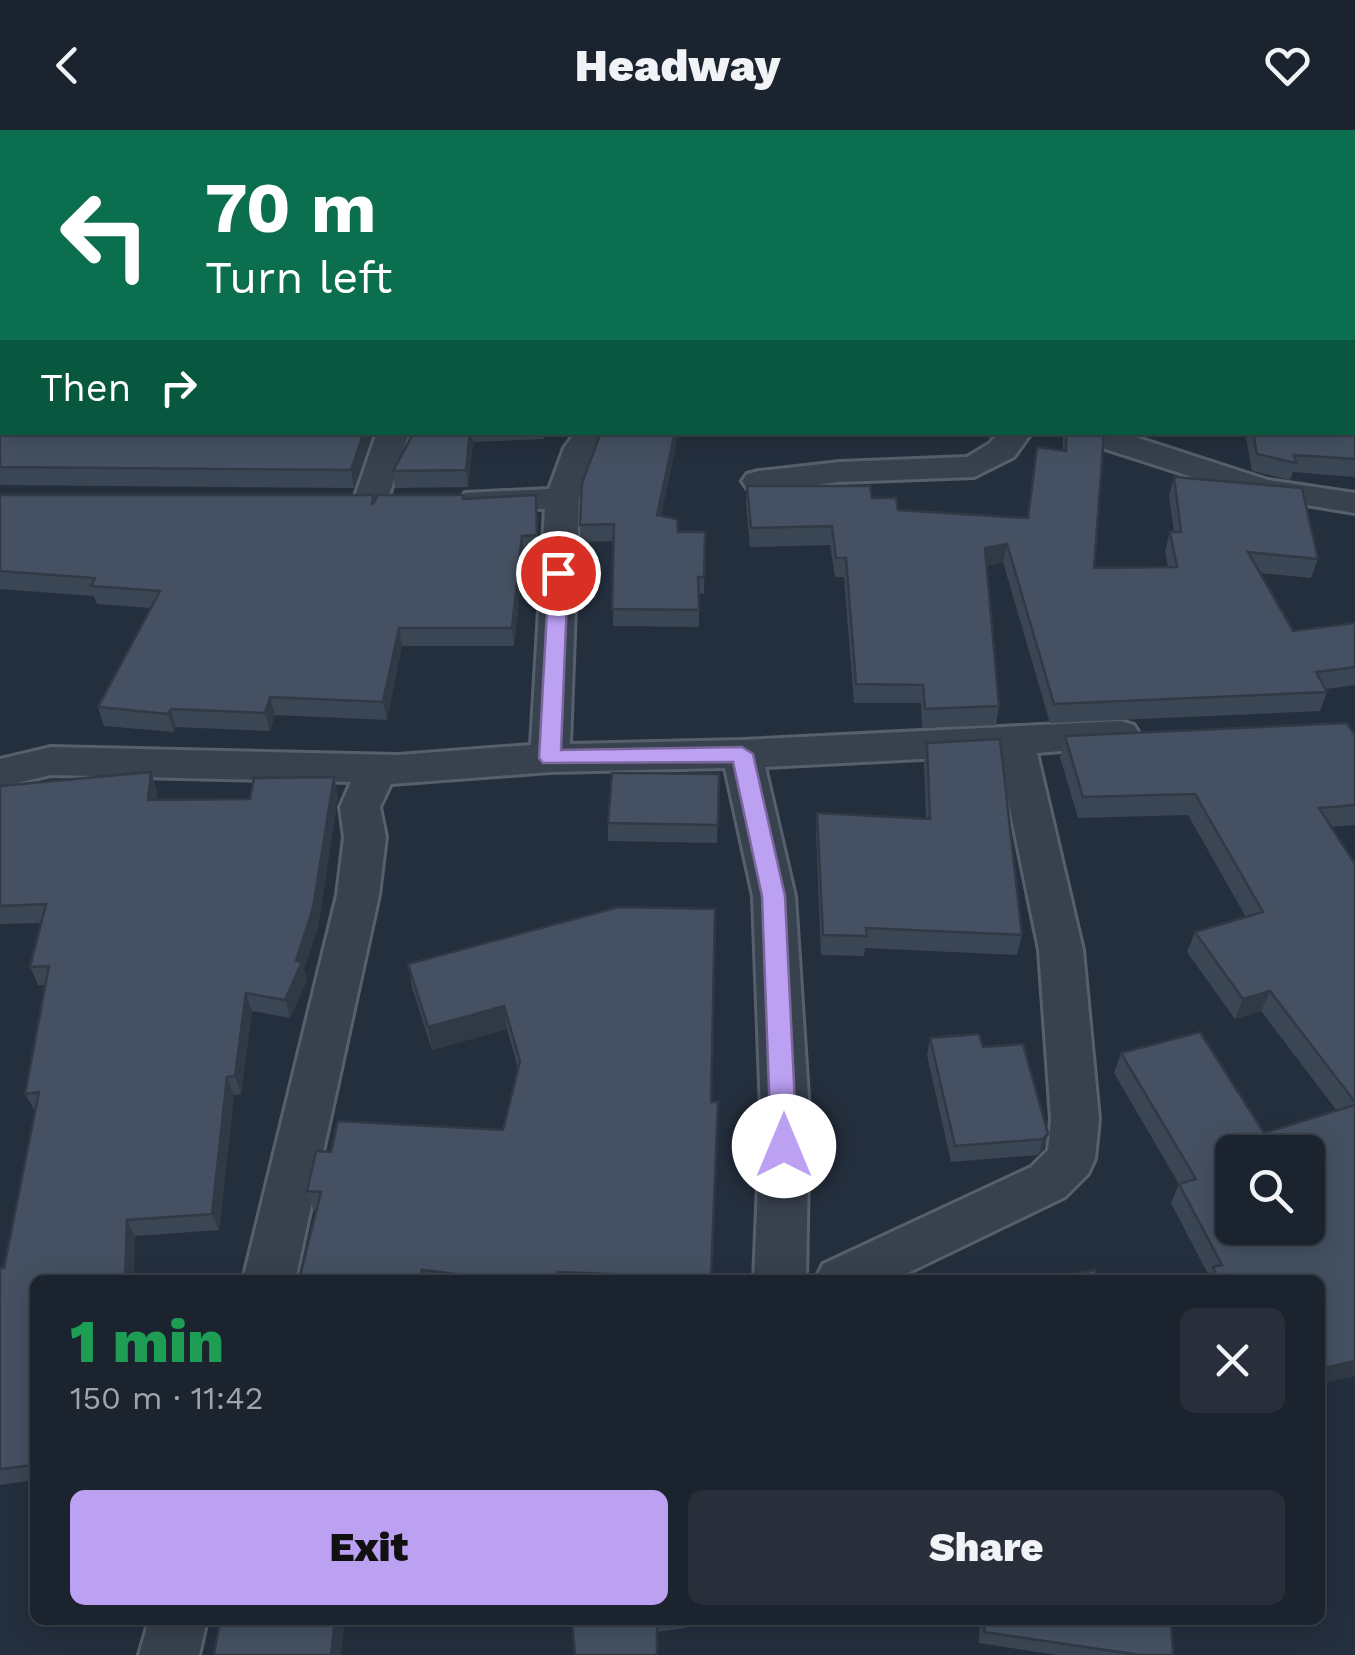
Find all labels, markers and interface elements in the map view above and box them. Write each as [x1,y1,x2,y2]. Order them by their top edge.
icon: back [40,38,95,93]
icon: heart [1260,38,1315,93]
text: Headway [575,39,780,92]
text: 70 m [205,167,377,249]
icon: left [40,170,170,300]
text: Turn left [205,251,392,304]
icon: right [151,360,206,415]
text: Then [40,366,131,410]
pin [516,531,601,616]
icon: arrive [531,546,586,601]
position arrow [732,1094,836,1198]
map controls [1215,1135,1325,1245]
button: search [1215,1135,1325,1245]
text: 1 min [70,1306,224,1377]
button: close [1180,1308,1285,1413]
text: 150 m · 11:42 [70,1379,263,1417]
button: Exit [70,1490,668,1605]
button: Share [688,1490,1285,1605]

